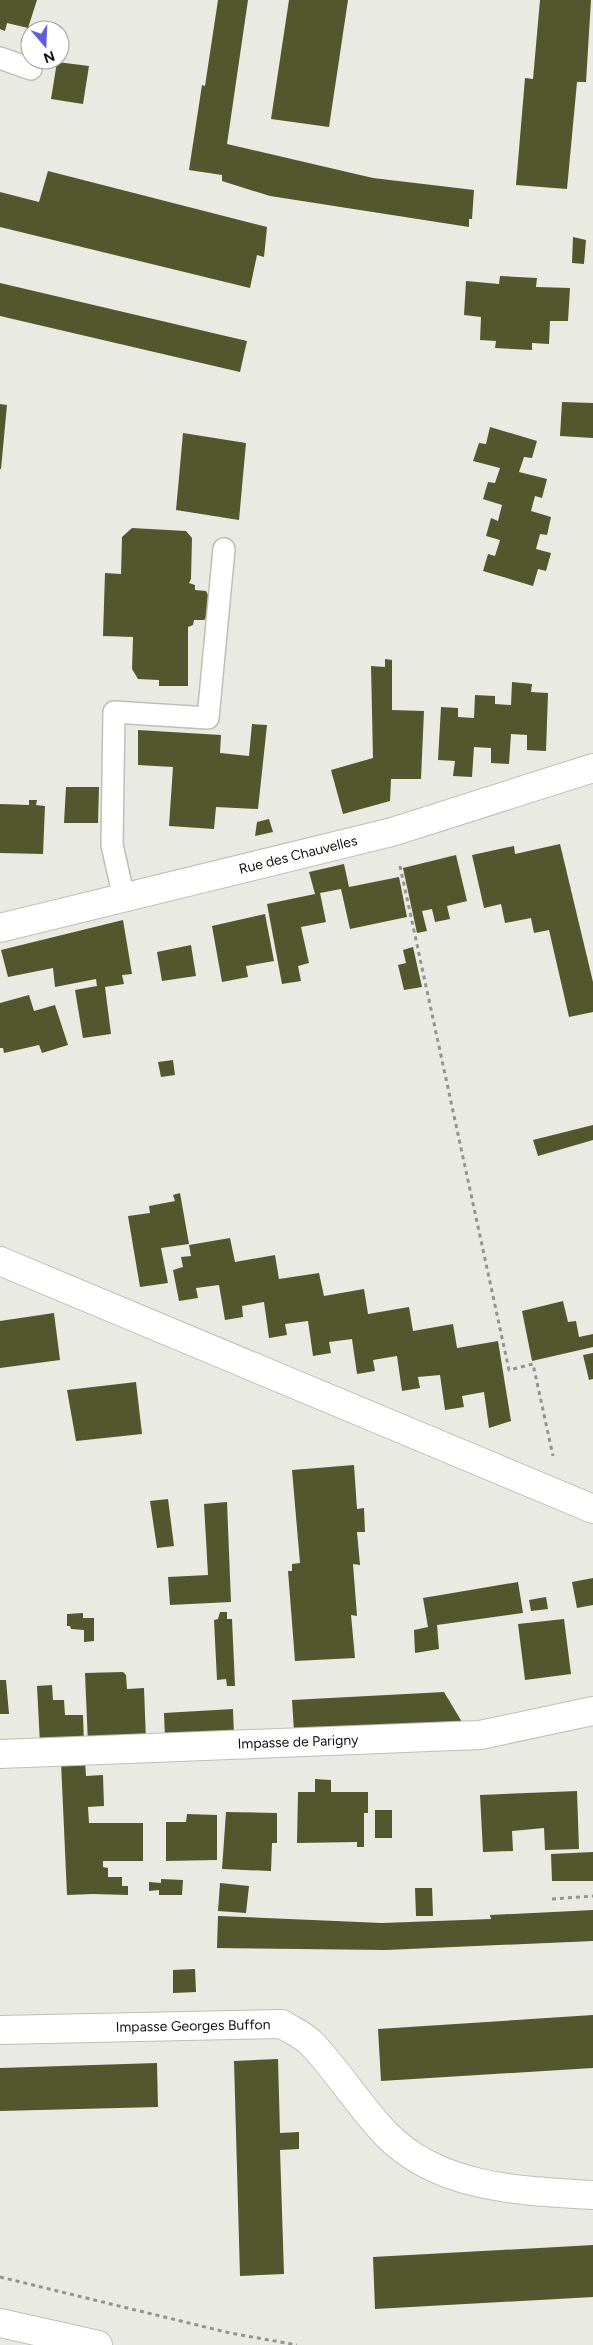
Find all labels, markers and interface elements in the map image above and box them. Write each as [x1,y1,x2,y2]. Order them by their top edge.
north arrow [20,20,70,70]
text: N [41,47,57,67]
street label: Rue des Chauvelles [237,832,359,878]
street label: Impasse de Parigny [237,1731,359,1753]
street label: Impasse Georges Buffon [115,2016,271,2036]

